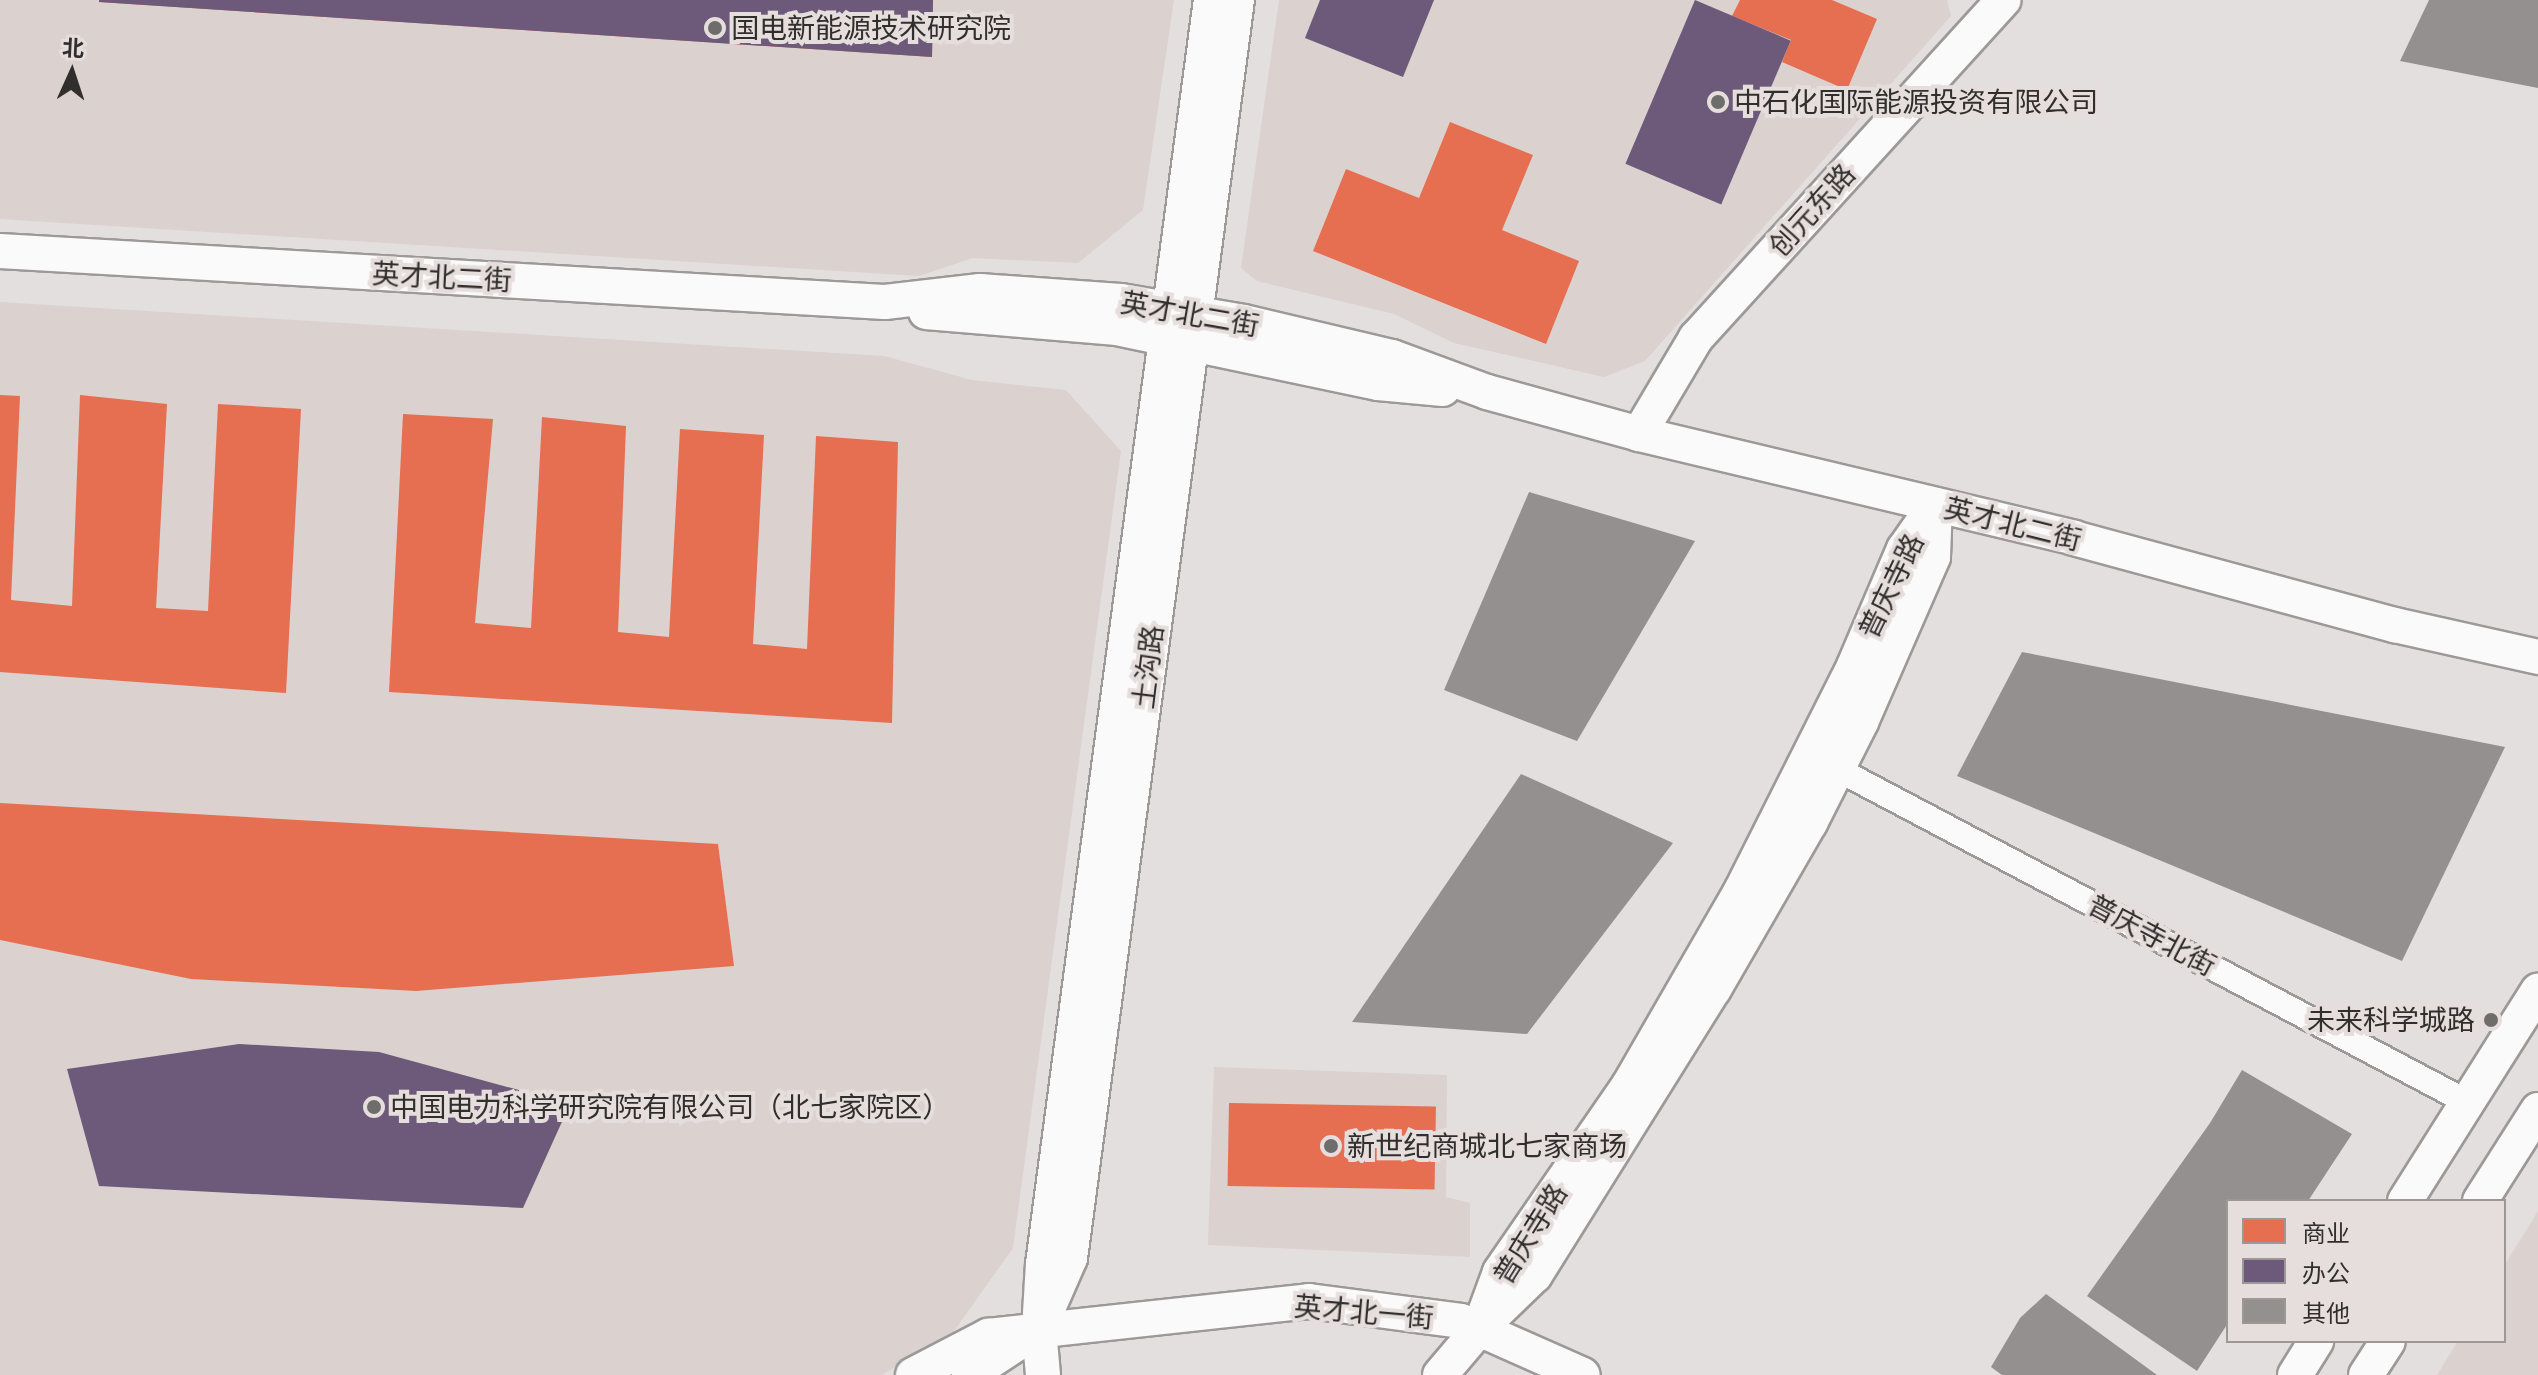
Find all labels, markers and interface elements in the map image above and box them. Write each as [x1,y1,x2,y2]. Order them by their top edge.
place label: 国电新能源技术研究院 [731,11,1011,45]
marker: 国电新能源技术研究院 [706,19,724,37]
north arrow [32,32,112,112]
text: 北 [62,33,85,63]
place label: 中石化国际能源投资有限公司 [1734,85,2098,119]
marker: 中石化国际能源投资有限公司 [1709,93,1727,111]
street label: 创元东路 [1762,157,1862,263]
street label: 英才北二街 [371,257,513,297]
street label: 英才北二街 [1118,285,1262,343]
street label: 英才北二街 [1941,491,2085,557]
street label: 普庆寺路 [1851,528,1931,644]
street label: 土沟路 [1126,623,1170,711]
street label: 普庆寺北街 [2082,887,2222,983]
place label: 未来科学城路 [2307,1003,2475,1037]
marker: 未来科学城路 [2482,1011,2500,1029]
place label: 中国电力科学研究院有限公司（北七家院区） [390,1090,950,1124]
marker: 中国电力科学研究院有限公司（北七家院区） [365,1098,383,1116]
place label: 新世纪商城北七家商场 [1347,1129,1627,1163]
marker: 新世纪商城北七家商场 [1322,1137,1340,1155]
street label: 普庆寺路 [1486,1178,1574,1290]
legend [2226,1199,2506,1343]
text: 商业 [2302,1218,2350,1248]
text: 办公 [2302,1258,2350,1288]
street label: 英才北一街 [1293,1289,1435,1335]
text: 其他 [2302,1298,2350,1328]

